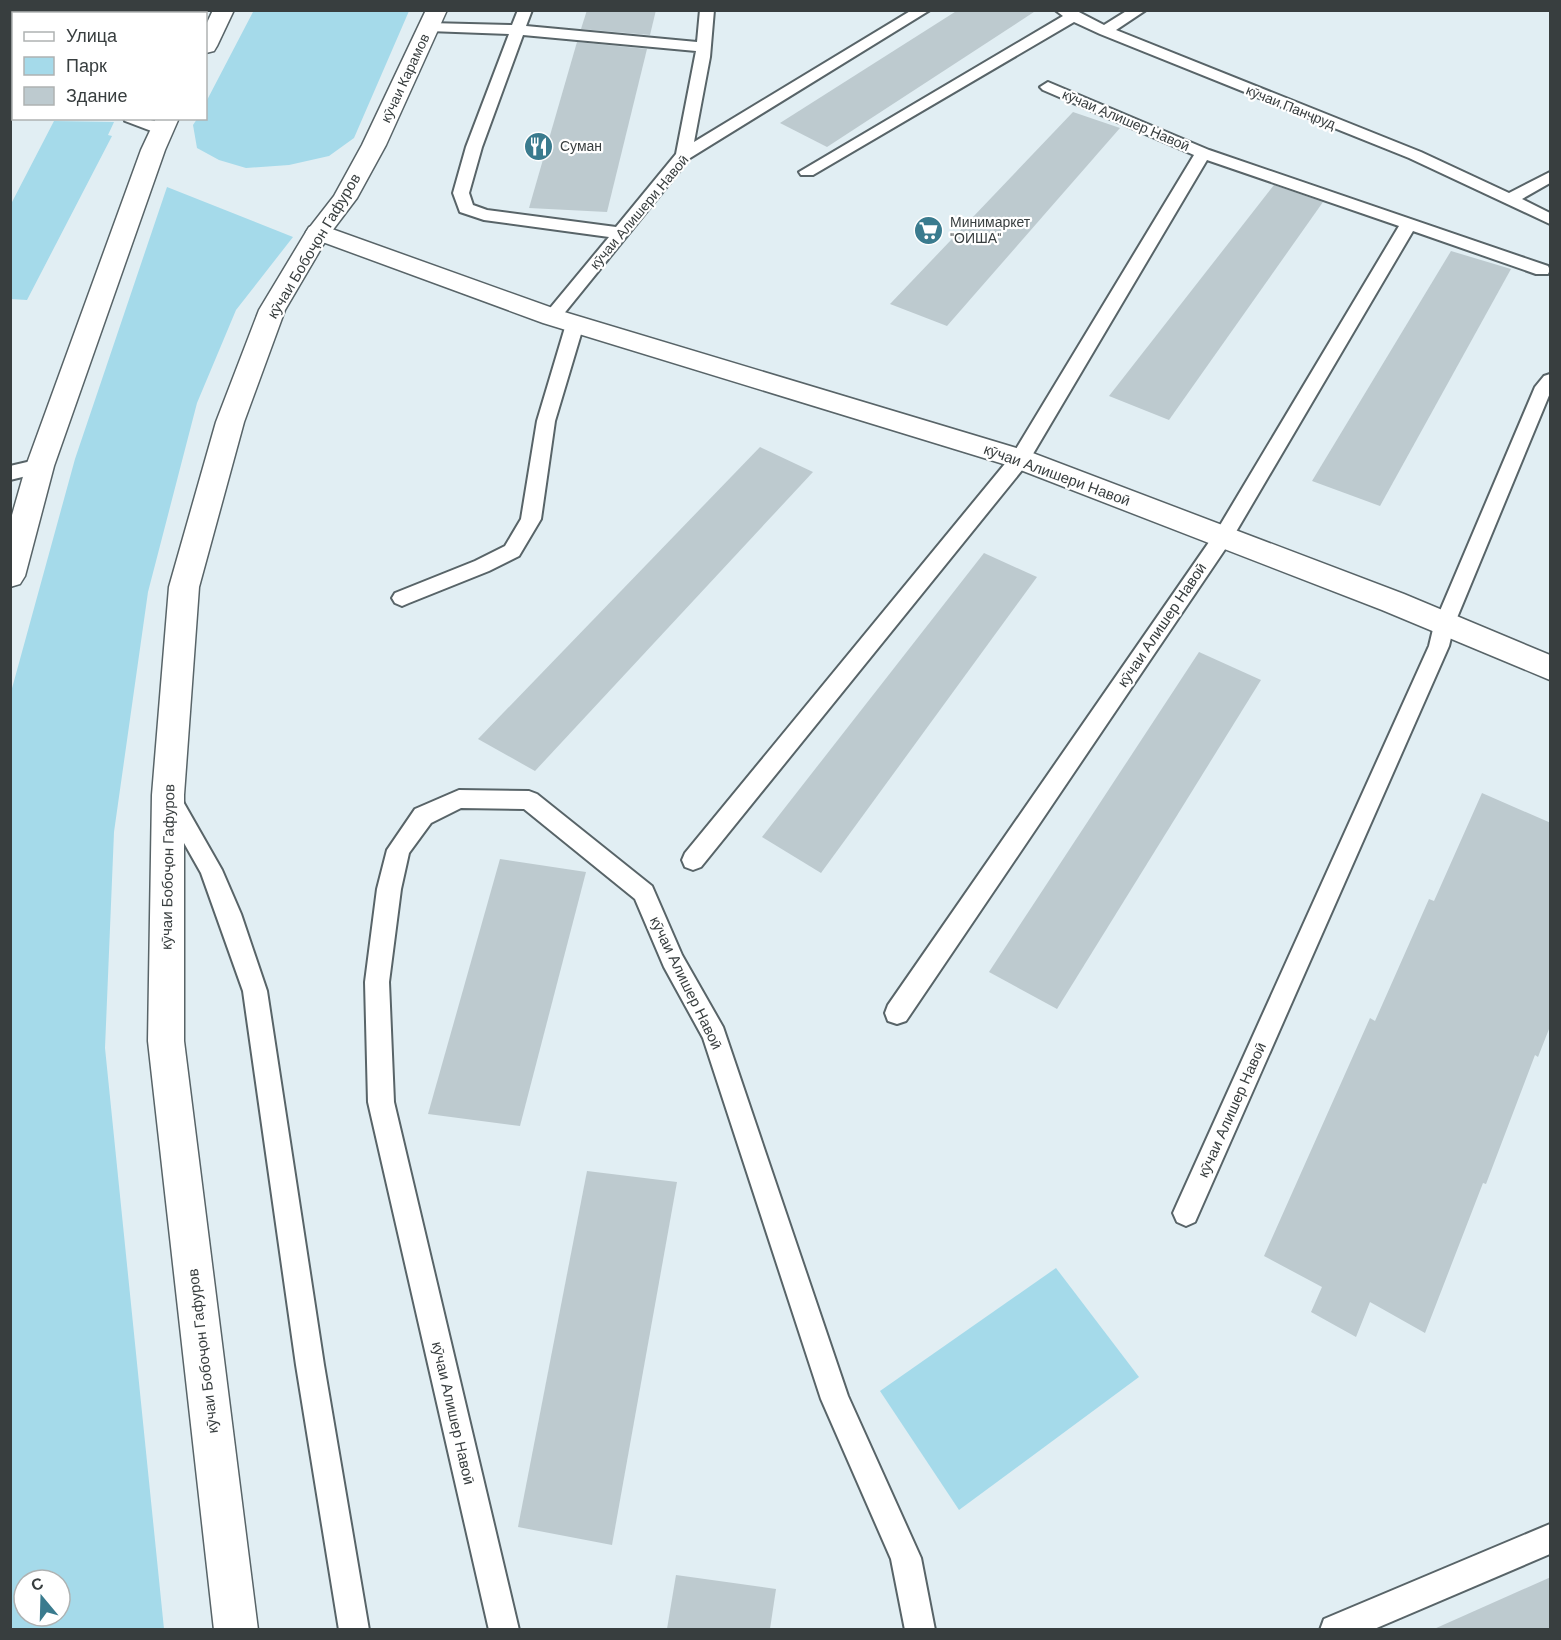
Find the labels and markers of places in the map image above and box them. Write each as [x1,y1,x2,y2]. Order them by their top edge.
restaurant icon: Суман [523,130,555,162]
place label: Суман [560,137,602,155]
place label: Минимаркет "ОИША" [950,213,1031,247]
supermarket icon: Минимаркет "ОИША" [913,214,945,246]

